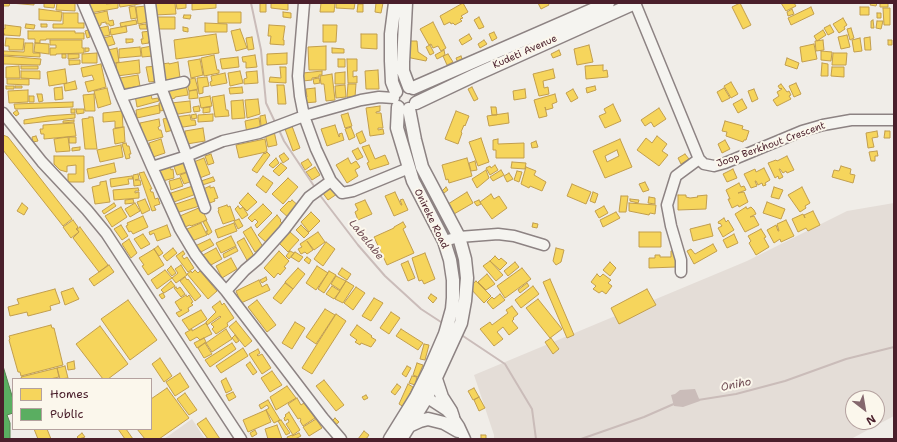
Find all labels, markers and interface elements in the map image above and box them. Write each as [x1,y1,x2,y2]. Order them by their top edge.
street label: Kudeti Avenue [491,32,559,72]
street label: Joop Berkhout Crescent [715,120,827,170]
street label: Onireke Road [411,187,451,251]
water label: Labelabe [346,217,386,263]
water label: Oniho [720,375,752,395]
legend [12,378,152,430]
text: Homes [50,386,89,402]
north arrow [845,390,885,430]
text: Public [50,406,84,422]
text: N [863,411,879,429]

